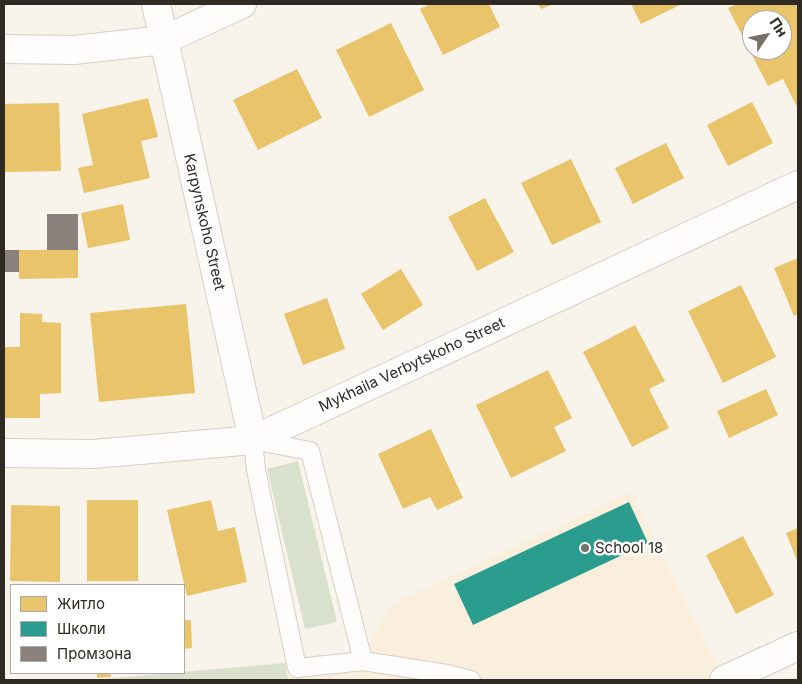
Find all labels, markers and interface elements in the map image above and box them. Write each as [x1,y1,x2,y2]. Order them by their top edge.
north arrow [742,10,792,60]
text: Пн [767,14,791,40]
street label: Karpynskoho Street [180,152,228,292]
street label: Mykhaila Verbytskoho Street [316,314,508,416]
place label: School 18 [595,539,663,557]
marker: School 18 [579,542,591,554]
legend [10,584,185,674]
text: Житло [57,594,105,613]
text: Школи [57,619,106,638]
text: Промзона [57,644,132,663]

